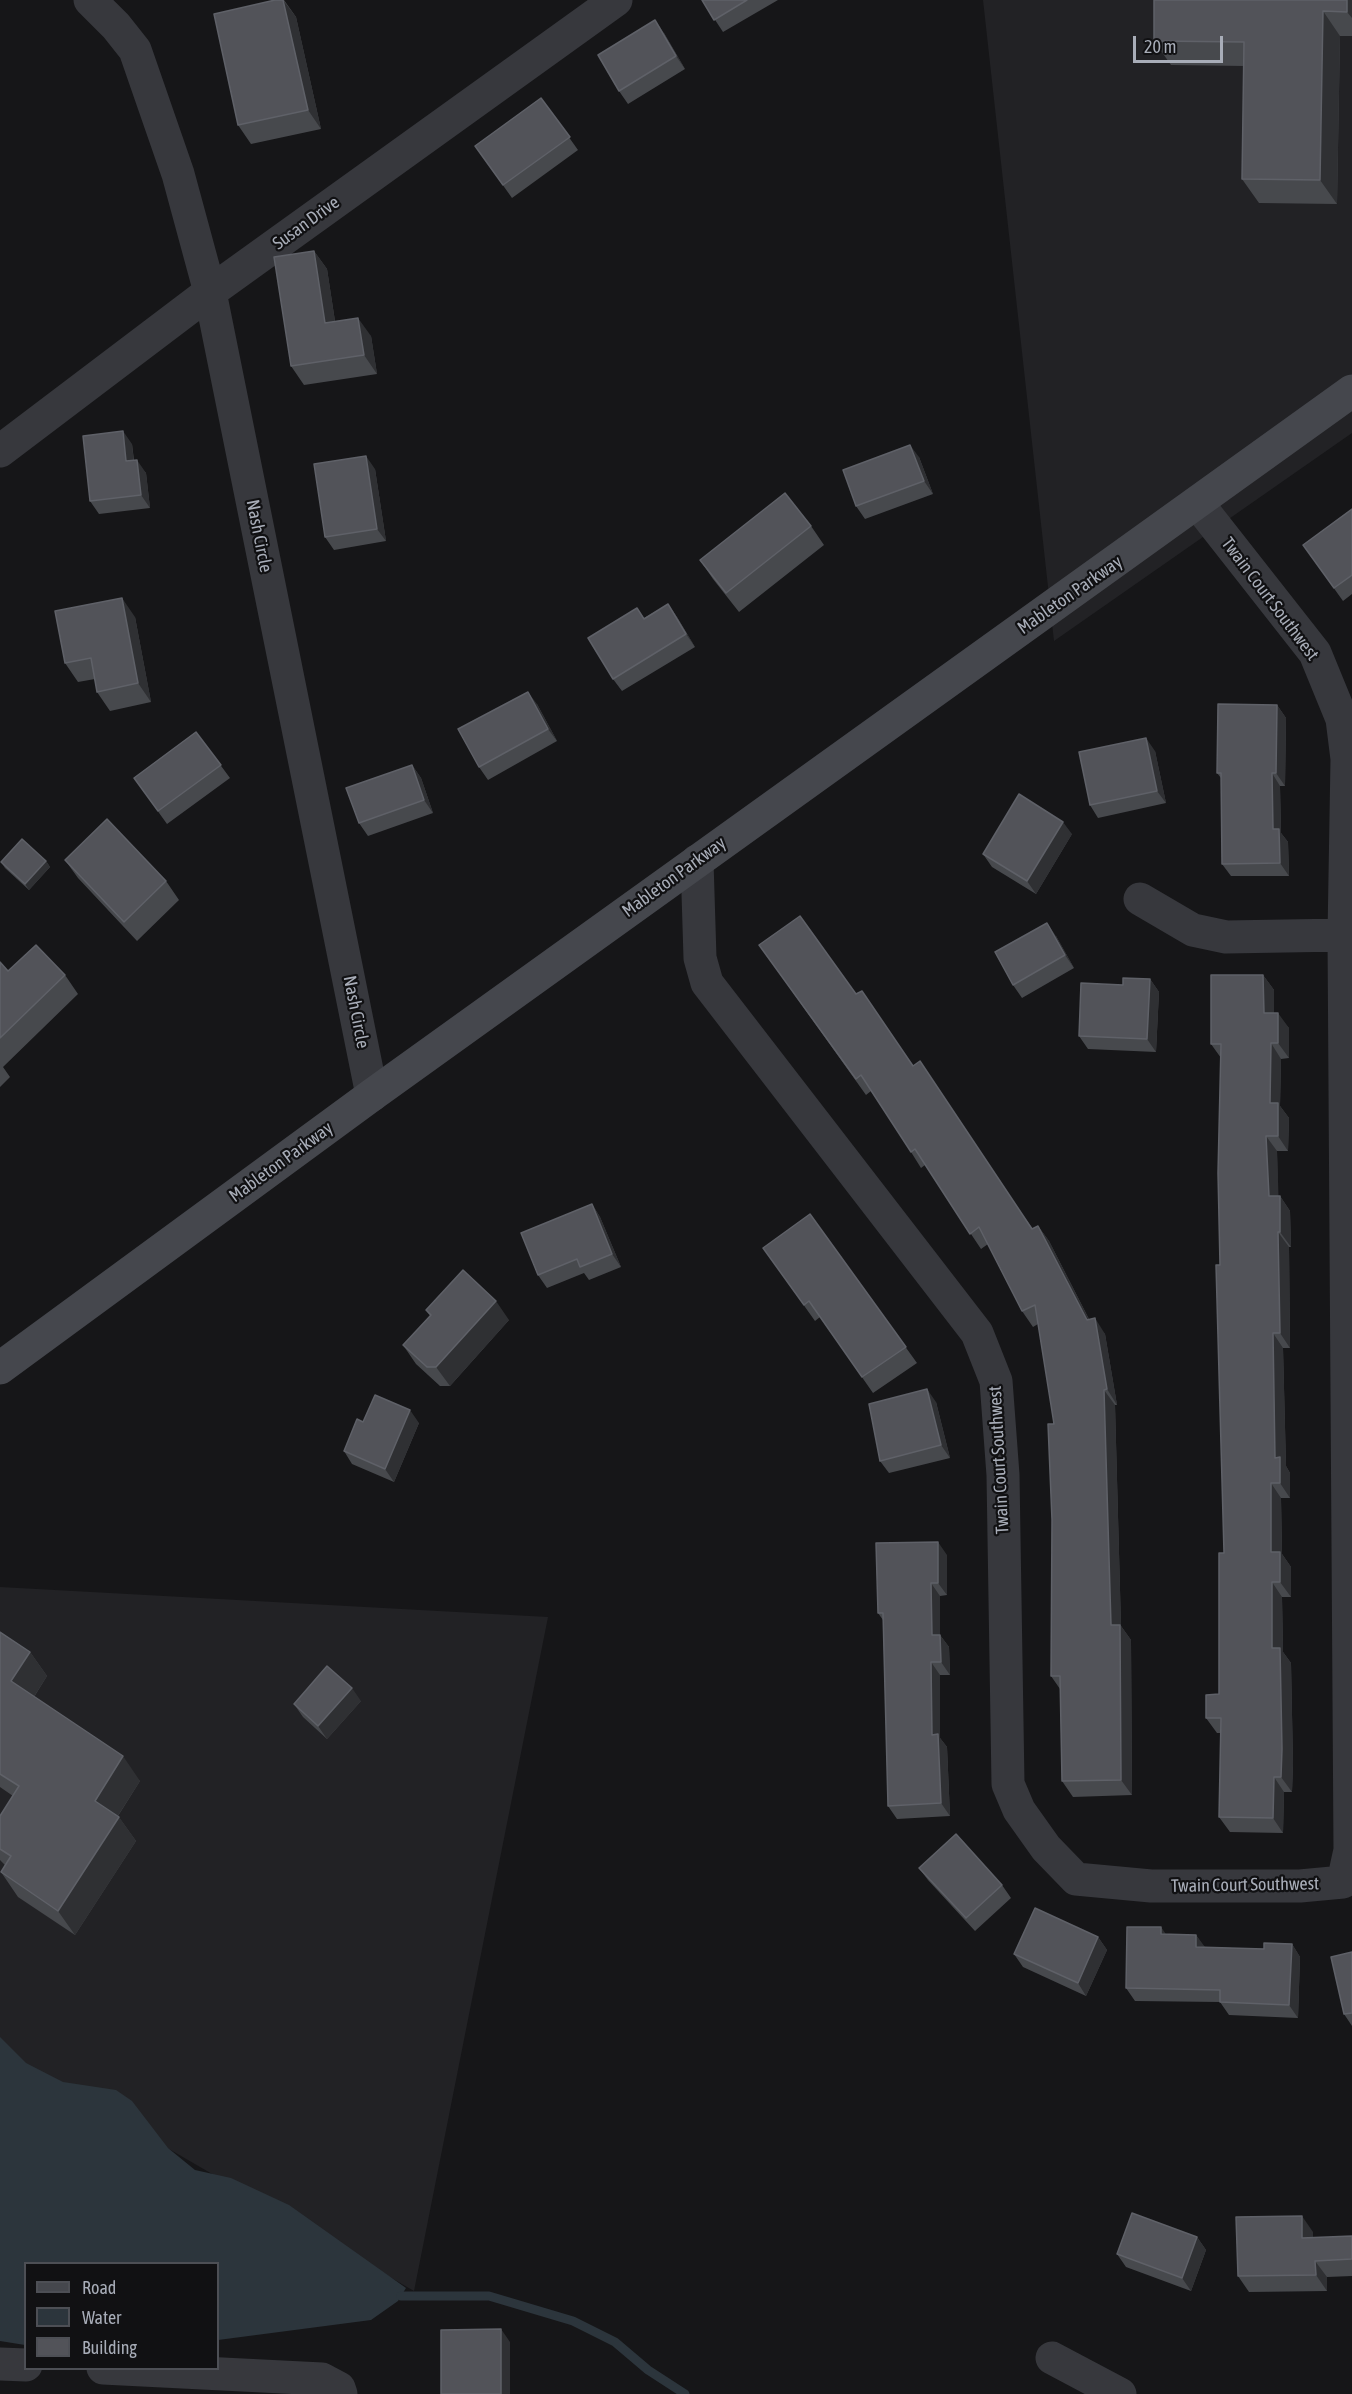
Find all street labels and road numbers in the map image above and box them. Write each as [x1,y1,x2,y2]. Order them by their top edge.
street label: Susan Drive [268,192,344,254]
street label: Nash Circle [241,498,277,574]
street label: Twain Court Southwest [1217,533,1323,665]
street label: Mableton Parkway [1014,551,1126,639]
street label: Mableton Parkway [618,832,730,922]
street label: Nash Circle [338,974,374,1050]
street label: Mableton Parkway [225,1117,337,1207]
street label: Twain Court Southwest [984,1385,1014,1535]
street label: Twain Court Southwest [1171,1873,1319,1897]

